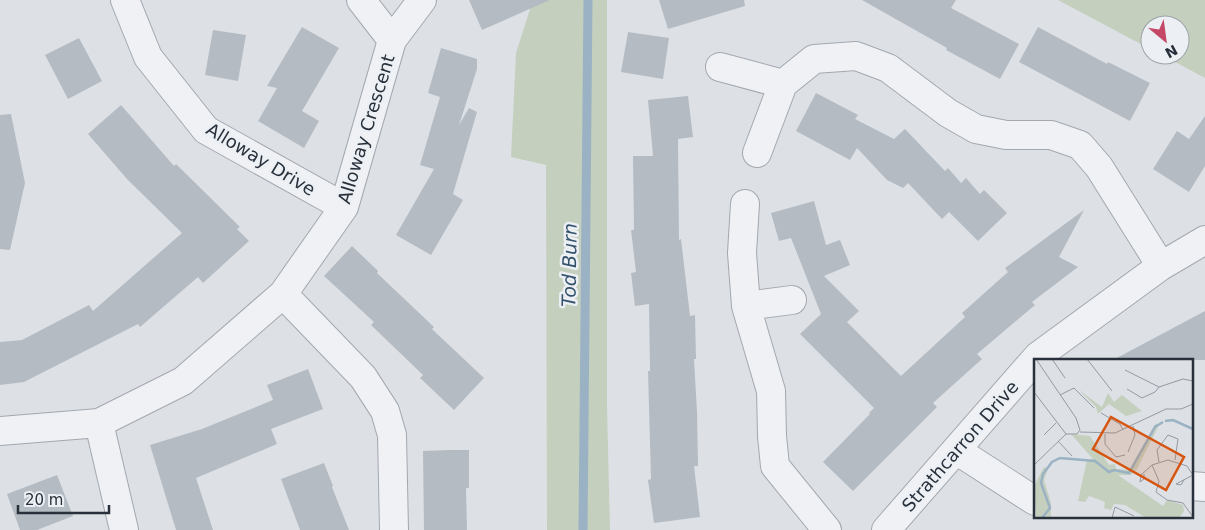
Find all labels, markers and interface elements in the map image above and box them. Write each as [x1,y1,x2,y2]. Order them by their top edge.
north arrow [1140,15,1190,65]
text: N [1162,42,1180,61]
street label: Alloway Crescent [333,52,399,206]
street label: Alloway Drive [203,118,319,200]
water label: Tod Burn [557,223,581,307]
inset map [1034,359,1192,518]
street label: Strathcarron Drive [897,376,1023,516]
scale bar [18,482,109,514]
text: 20 m [25,491,63,509]

